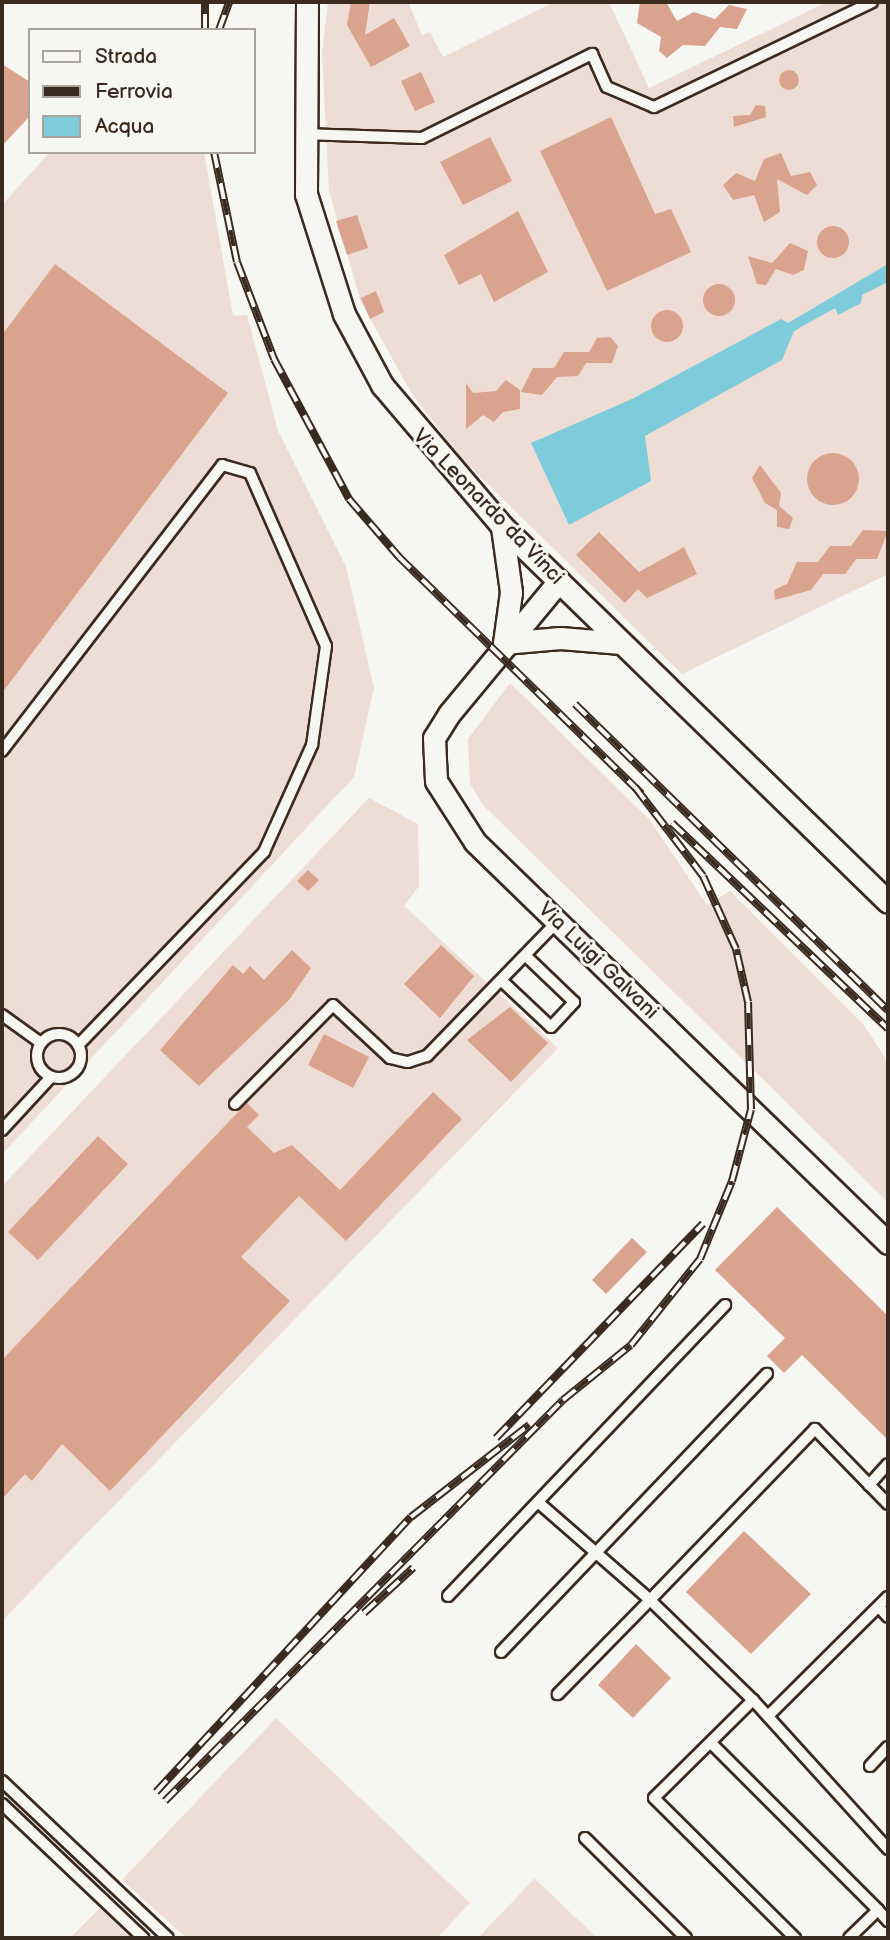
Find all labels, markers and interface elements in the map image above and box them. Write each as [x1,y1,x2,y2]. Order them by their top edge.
legend [28,28,256,154]
text: Strada [95,44,157,69]
text: Ferrovia [95,79,173,104]
text: Acqua [95,114,154,139]
street label: Via Leonardo da Vinci [407,424,569,590]
street label: Via Luigi Galvani [533,897,663,1025]

